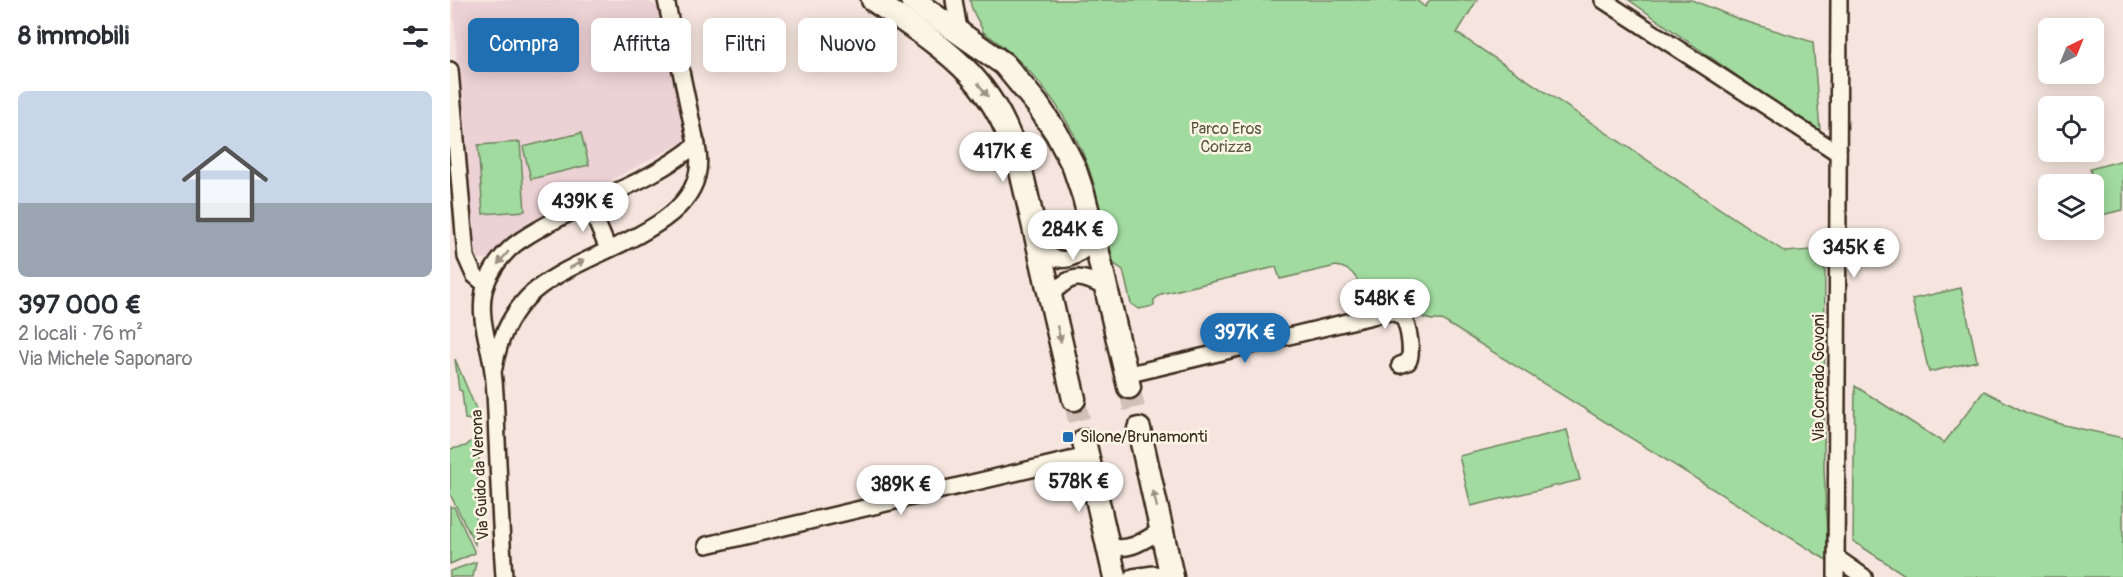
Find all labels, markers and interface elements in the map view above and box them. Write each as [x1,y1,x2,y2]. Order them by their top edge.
chip: Compra [468,18,579,72]
chip: Affitta [591,18,691,72]
chip: Filtri [703,18,786,72]
chip: Nuovo [798,18,897,72]
north arrow [2038,18,2104,84]
map controls [2038,18,2104,240]
text: 8 immobili [18,20,129,52]
icon: filters [399,20,432,53]
one-way arrow [977,81,989,97]
button: locate [2038,96,2104,162]
park label: Parco Eros Corizza [1191,119,1262,157]
icon: home [171,130,279,238]
pin: 417K € [954,132,1052,183]
text: 417K € [973,139,1033,164]
button: layers [2038,174,2104,240]
pin: 439K € [534,182,632,233]
text: 439K € [552,189,614,214]
pin: 284K € [1024,210,1122,261]
text: 284K € [1042,217,1104,242]
pin: 345K € [1805,228,1903,279]
text: 345K € [1822,235,1886,260]
one-way arrow [496,250,509,266]
one-way arrow [569,259,586,269]
pin: 548K € [1336,279,1434,330]
text: 548K € [1354,286,1416,311]
text: 397 000 € [18,289,141,321]
pin: 397K € [1196,313,1294,364]
street label: Via Corrado Govoni [1809,314,1829,442]
text: 397K € [1214,320,1276,345]
text: 2 locali · 76 m² [18,321,143,346]
one-way arrow [1054,325,1064,343]
text: Via Michele Saponaro [18,346,193,371]
street label: Via Guido da Verona [467,409,493,541]
place label: Silone/Brunamonti [1080,427,1207,447]
marker: Silone/Brunamonti [1061,430,1075,444]
pin: 578K € [1030,462,1128,513]
pin: 389K € [852,465,950,516]
text: 578K € [1048,469,1110,494]
text: 389K € [870,472,932,497]
one-way arrow [1149,490,1159,509]

